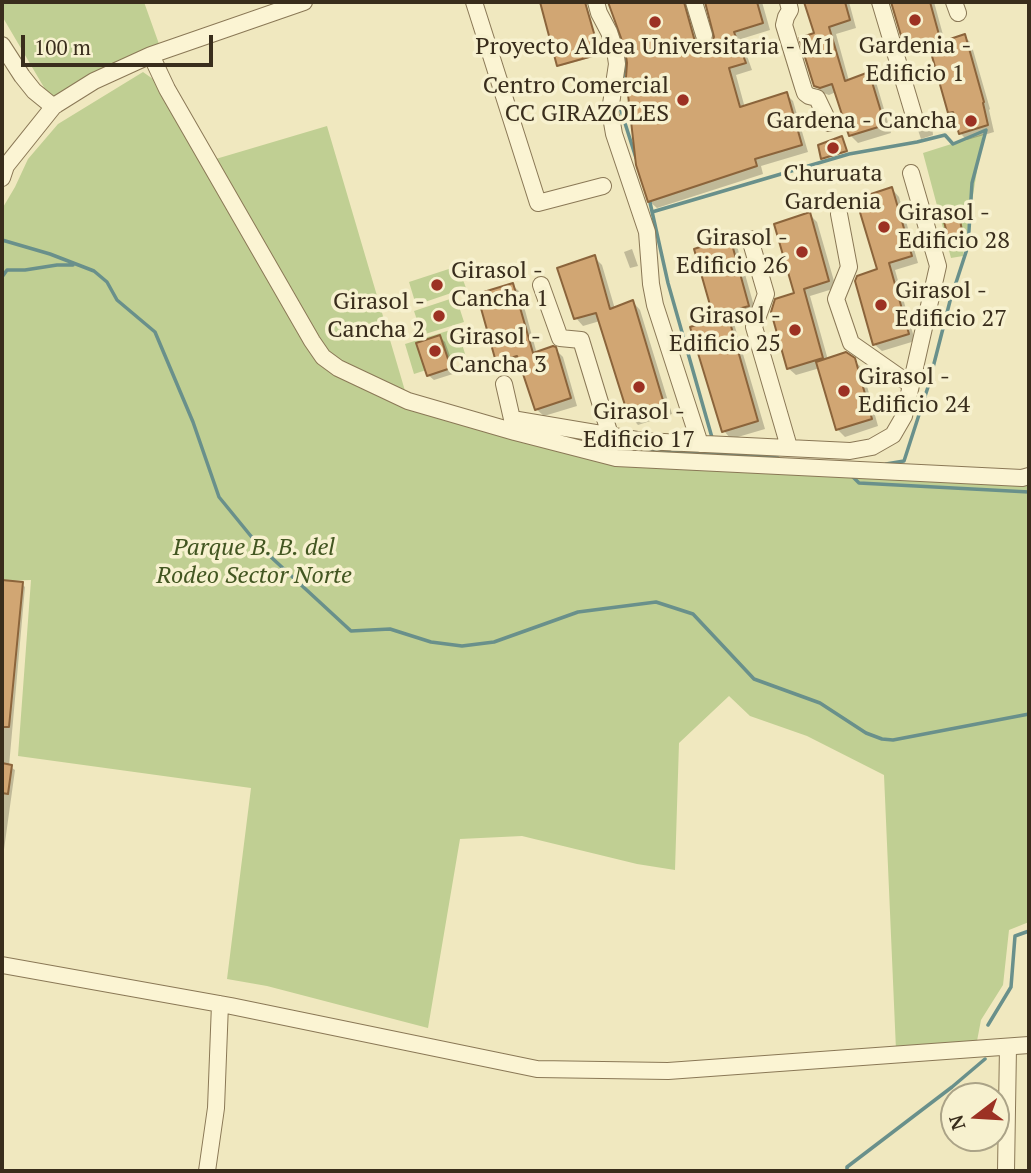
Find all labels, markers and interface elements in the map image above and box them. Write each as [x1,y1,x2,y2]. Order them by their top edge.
marker: Gardenia - Edificio 1 [907,12,923,28]
marker: Proyecto Aldea Universitaria - M1 [647,14,663,30]
scale bar [24,21,217,65]
place label: Gardenia - Edificio 1 [859,32,971,88]
text: 100 m [34,33,91,61]
place label: Proyecto Aldea Universitaria - M1 [475,33,835,61]
place label: Centro Comercial CC GIRAZOLES [483,72,669,128]
marker: Centro Comercial CC GIRAZOLES [675,92,691,108]
place label: Gardena - Cancha [766,107,957,135]
marker: Gardena - Cancha [963,113,979,129]
marker: Churuata Gardenia [825,140,841,156]
place label: Churuata Gardenia [783,160,883,216]
place label: Girasol - Edificio 28 [898,199,1010,255]
marker: Girasol - Edificio 28 [876,219,892,235]
place label: Girasol - Edificio 26 [676,224,788,280]
marker: Girasol - Edificio 26 [794,244,810,260]
place label: Girasol - Cancha 1 [451,257,549,313]
marker: Girasol - Cancha 1 [429,277,445,293]
place label: Girasol - Edificio 27 [895,277,1007,333]
place label: Girasol - Cancha 2 [327,288,425,344]
marker: Girasol - Edificio 27 [873,297,889,313]
place label: Girasol - Edificio 25 [669,302,781,358]
marker: Girasol - Cancha 2 [431,308,447,324]
marker: Girasol - Edificio 25 [787,322,803,338]
place label: Girasol - Cancha 3 [449,323,547,379]
marker: Girasol - Cancha 3 [427,343,443,359]
place label: Girasol - Edificio 24 [858,363,970,419]
marker: Girasol - Edificio 17 [631,379,647,395]
marker: Girasol - Edificio 24 [836,383,852,399]
place label: Girasol - Edificio 17 [583,398,695,454]
park label: Parque B. B. del Rodeo Sector Norte [156,534,352,590]
north arrow [940,1082,1010,1152]
text: N [942,1112,970,1133]

